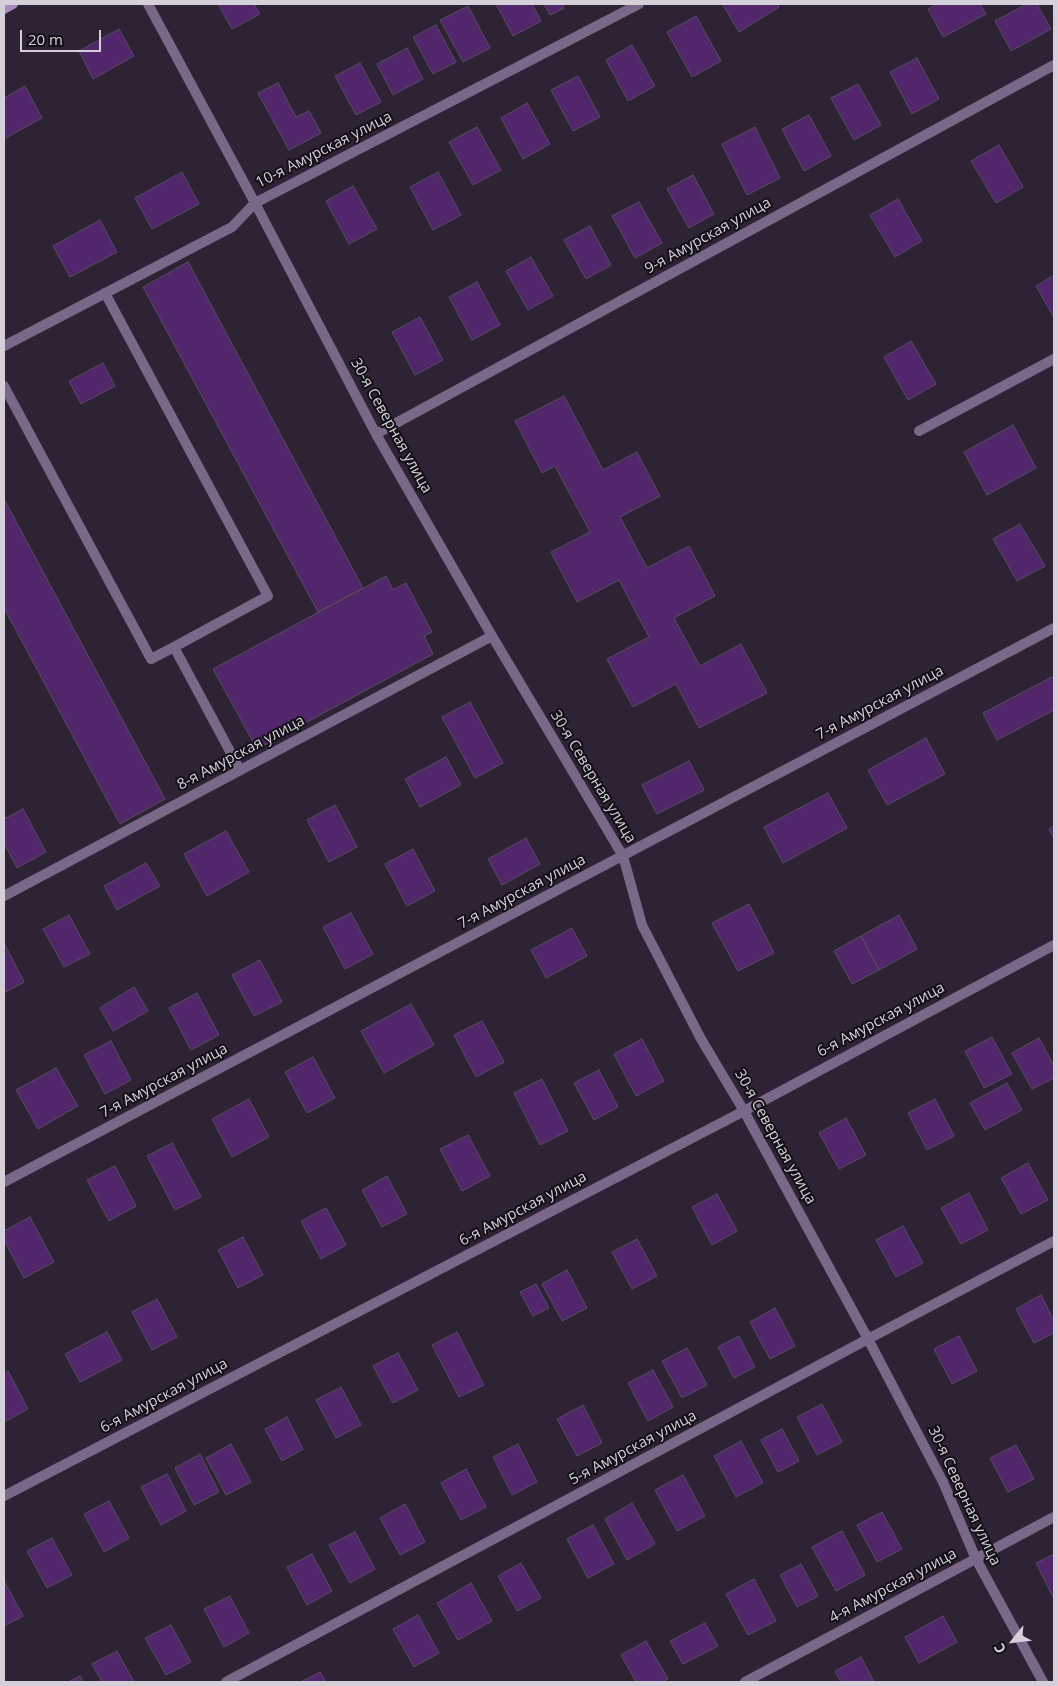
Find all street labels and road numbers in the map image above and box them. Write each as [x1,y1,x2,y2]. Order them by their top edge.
street label: 10-я Амурская улица [253,108,395,192]
street label: 9-я Амурская улица [642,194,774,278]
street label: 30-я Северная улица [346,355,436,497]
street label: 7-я Амурская улица [813,662,947,744]
street label: 30-я Северная улица [546,707,640,847]
street label: 8-я Амурская улица [174,712,308,794]
street label: 7-я Амурская улица [455,851,589,933]
street label: 6-я Амурская улица [814,979,948,1061]
street label: 7-я Амурская улица [97,1040,231,1122]
street label: 30-я Северная улица [730,1066,820,1208]
street label: 6-я Амурская улица [456,1168,590,1250]
street label: 6-я Амурская улица [97,1355,231,1437]
street label: 5-я Амурская улица [566,1407,700,1489]
street label: 30-я Северная улица [924,1423,1004,1569]
street label: 4-я Амурская улица [826,1545,960,1627]

